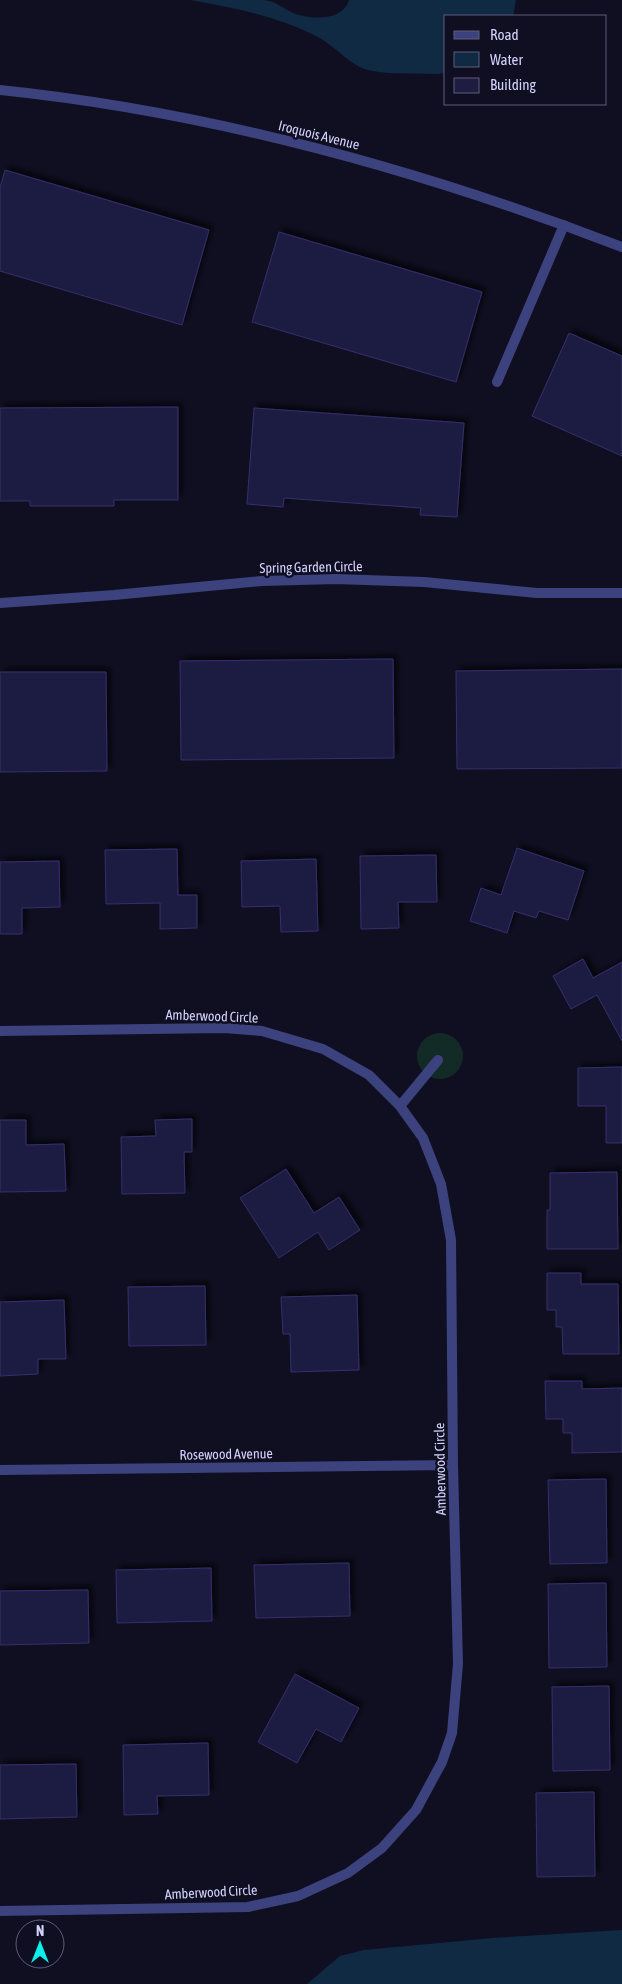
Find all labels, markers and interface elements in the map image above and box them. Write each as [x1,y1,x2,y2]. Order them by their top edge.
legend [444,15,607,105]
text: Road [490,26,519,43]
text: Water [490,51,523,68]
text: Building [490,76,536,93]
street label: Iroquois Avenue [277,117,361,153]
street label: Spring Garden Circle [259,558,363,576]
street label: Amberwood Circle [165,1006,259,1026]
street label: Amberwood Circle [431,1422,449,1516]
street label: Rosewood Avenue [179,1445,273,1463]
street label: Amberwood Circle [164,1882,258,1902]
north arrow [15,1919,65,1969]
text: N [36,1923,44,1939]

